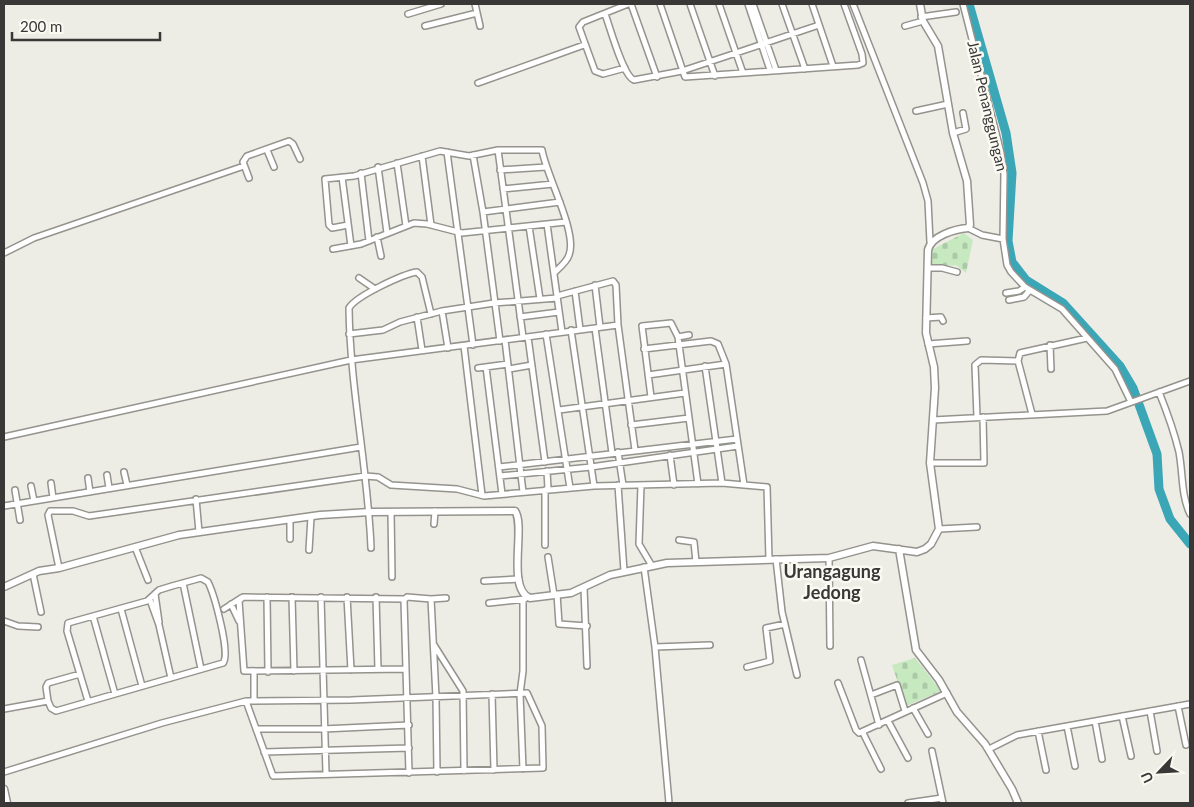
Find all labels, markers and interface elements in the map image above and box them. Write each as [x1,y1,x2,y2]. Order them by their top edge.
scale bar [12,10,160,42]
text: 200 m [20,17,62,35]
street label: Jalan Penanggungan [964,39,1012,173]
district label: Urangagung Jedong [784,560,881,603]
north arrow [1134,747,1184,797]
text: U [1137,769,1157,786]

